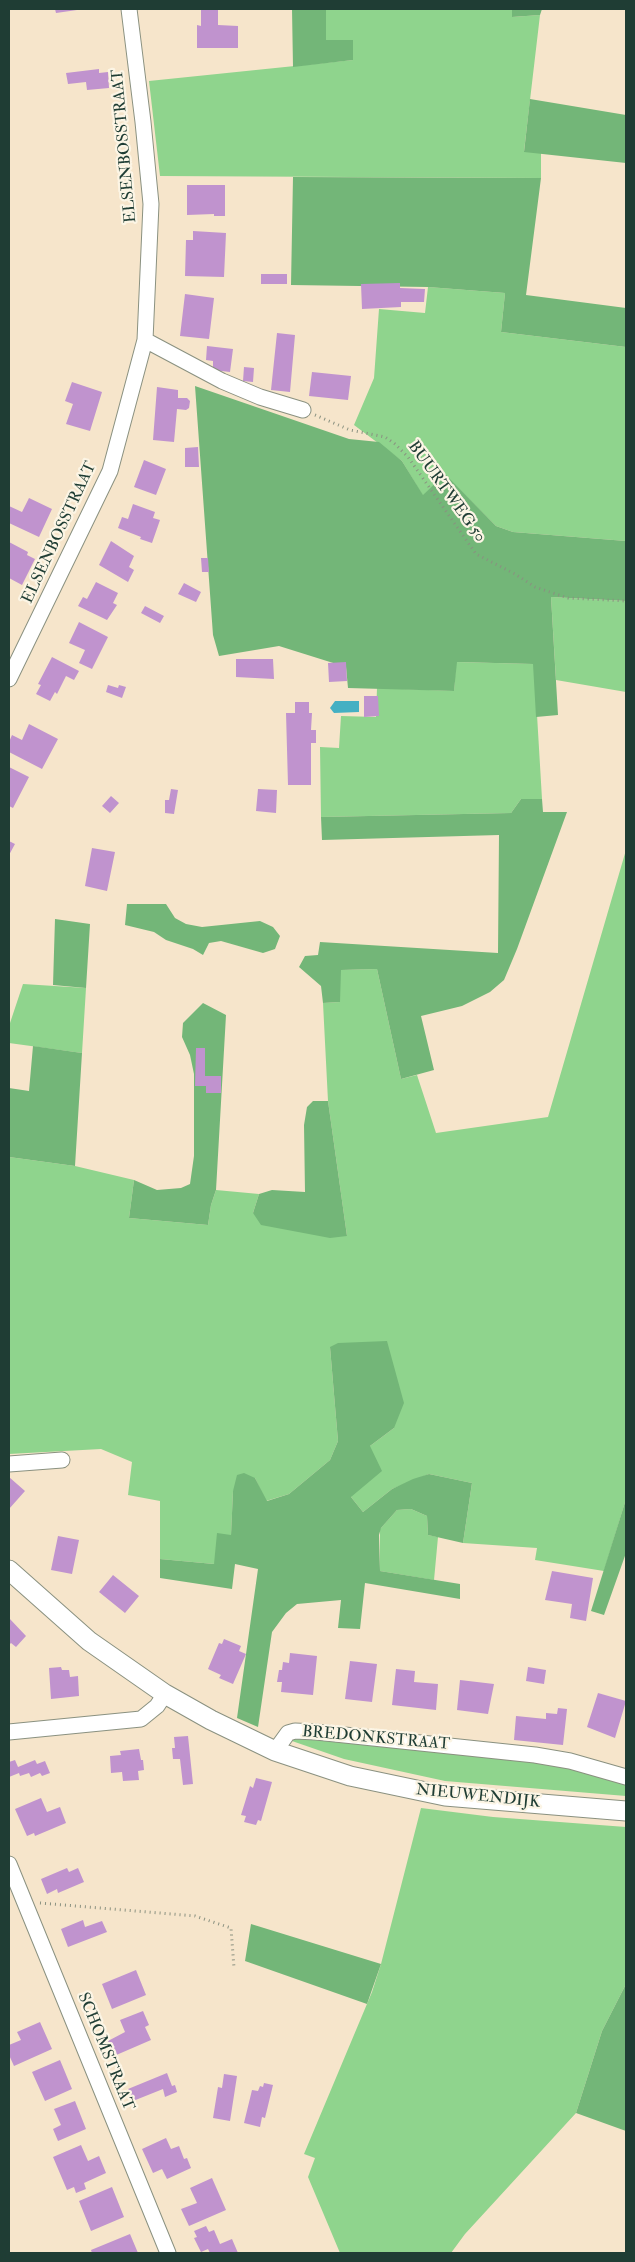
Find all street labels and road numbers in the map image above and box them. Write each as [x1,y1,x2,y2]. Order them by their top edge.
street label: ELSENBOSSTRAAT [109,68,141,224]
street label: BUURTWEG 50 [403,438,489,546]
street label: ELSENBOSSTRAAT [19,459,101,607]
street label: BREDONKSTRAAT [301,1723,451,1755]
street label: NIEUWENDIJK [415,1781,541,1813]
street label: SCHOMSTRAAT [73,1990,137,2114]

